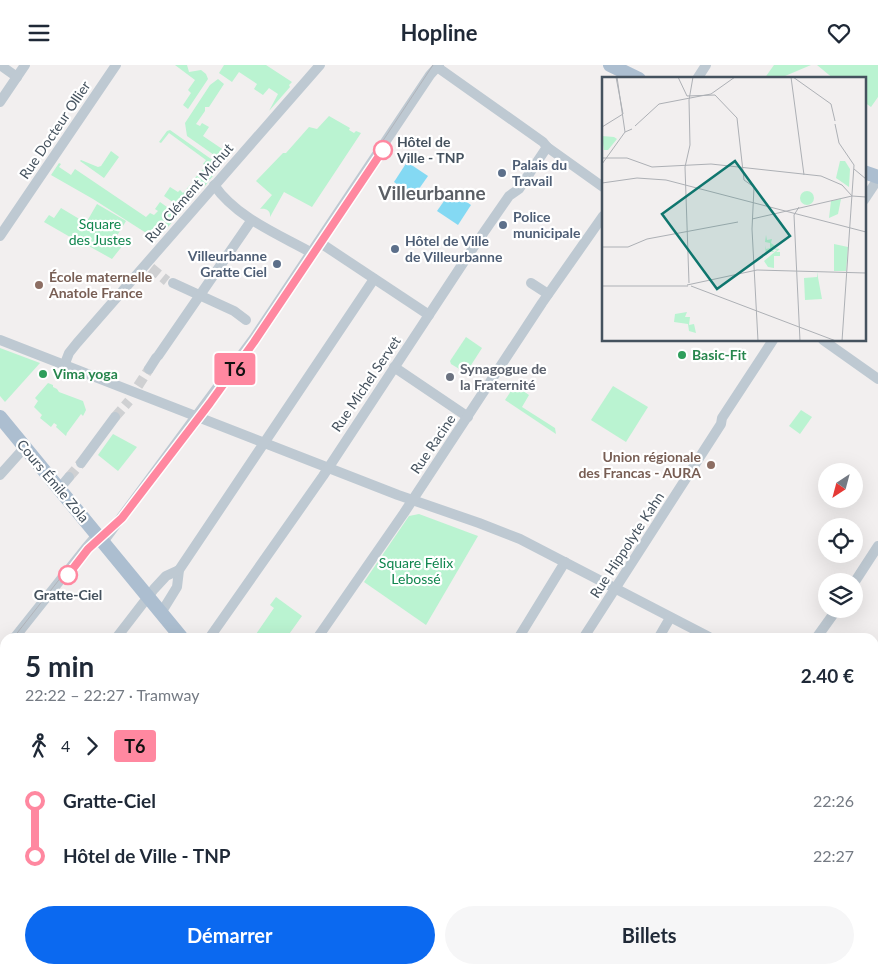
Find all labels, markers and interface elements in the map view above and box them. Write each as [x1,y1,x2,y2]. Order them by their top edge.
icon: menu [25,19,53,47]
text: Hopline [401,19,477,46]
icon: heart [825,19,853,47]
street label: Rue Docteur Ollier [16,77,94,182]
inset map [602,77,866,341]
place label: Hôtel de Ville - TNP [396,133,464,166]
street label: Rue Clément Michut [141,140,236,246]
marker: Hôtel de Ville - TNP [373,140,393,160]
place label: Palais du Travail [512,156,567,189]
marker: Palais du Travail [496,167,508,179]
district label: Villeurbanne [377,181,486,204]
place label: Police municipale [513,208,581,241]
park label: Square des Justes [69,215,131,248]
marker: Police municipale [497,219,509,231]
place label: Hôtel de Ville de Villeurbanne [405,232,503,265]
marker: Hôtel de Ville de Villeurbanne [389,243,401,255]
place label: Villeurbanne Gratte Ciel [187,247,268,280]
marker: Villeurbanne Gratte Ciel [271,258,283,270]
place label: École maternelle Anatole France [48,268,153,301]
marker: École maternelle Anatole France [33,279,45,291]
street label: Rue Michel Servet [327,333,404,435]
place label: Basic-Fit [692,346,747,363]
marker: Basic-Fit [676,349,688,361]
line badge: T6 [212,353,258,385]
text: T6 [224,358,246,380]
place label: Synagogue de la Fraternité [460,360,547,393]
place label: Vima yoga [52,365,118,382]
marker: Vima yoga [37,368,49,380]
marker: Synagogue de la Fraternité [444,371,456,383]
street label: Rue Racine [406,411,459,477]
street label: Cours Émile Zola [14,436,93,526]
place label: Union régionale des Francas - AURA [578,448,702,481]
marker: Union régionale des Francas - AURA [705,459,717,471]
north arrow [818,463,862,507]
map controls [818,463,863,618]
street label: Rue Hippolyte Kahn [586,488,667,601]
button: locate [818,518,863,563]
park label: Square Félix Lebossé [379,554,453,587]
marker: Gratte-Ciel [58,565,78,585]
button: layers [818,573,863,618]
place label: Gratte-Ciel [34,586,102,603]
text: 5 min [25,649,94,683]
text: 2.40 € [801,664,854,687]
text: 22:22 – 22:27 · Tramway [25,685,200,704]
icon: walk [25,732,53,760]
icon: forward [78,732,106,760]
text: T6 [124,735,146,757]
text: 4 [61,736,70,755]
text: Gratte-Ciel [63,789,156,812]
text: 22:26 [813,791,854,810]
text: Hôtel de Ville - TNP [63,844,231,867]
text: 22:27 [813,846,854,865]
button: Démarrer [25,906,435,964]
button: Billets [445,906,854,964]

